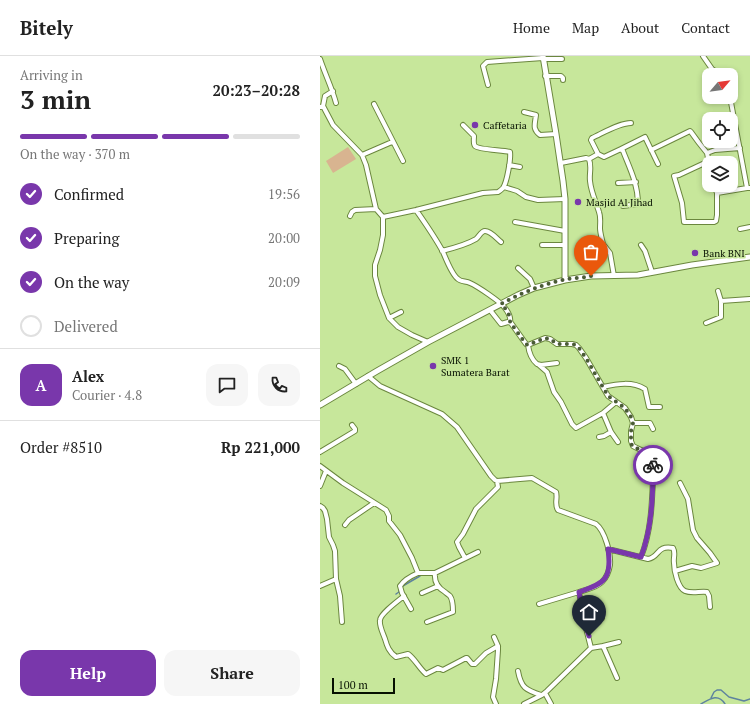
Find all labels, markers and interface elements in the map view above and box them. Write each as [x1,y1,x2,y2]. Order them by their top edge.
text: Bitely [20,15,73,40]
text: Home [513,18,550,37]
text: Map [572,18,599,37]
text: About [621,18,659,37]
text: Contact [681,18,730,37]
text: Arriving in [20,66,83,84]
north arrow [702,68,738,104]
map controls [702,68,738,192]
text: 20:23–20:28 [213,80,300,100]
text: 3 min [20,82,91,116]
button: locate [702,112,738,148]
place label: Caffetaria [483,119,527,132]
marker: Caffetaria [470,120,480,130]
text: On the way · 370 m [20,145,130,163]
button: layers [702,156,738,192]
icon: check [20,183,42,205]
text: Confirmed [54,184,124,204]
text: 19:56 [268,185,300,203]
place label: Masjid Al Jihad [586,196,653,209]
marker: Masjid Al Jihad [573,197,583,207]
icon: check [20,227,42,249]
text: Preparing [54,228,119,248]
text: 20:00 [268,229,300,247]
pin [574,235,608,276]
icon: bag [580,241,602,263]
place label: Bank BNI [703,247,745,260]
marker: Bank BNI [690,248,700,258]
icon: check [20,271,42,293]
text: On the way [54,272,129,292]
text: 20:09 [268,273,300,291]
text: Delivered [54,316,118,336]
place label: SMK 1 Sumatera Barat [441,354,510,379]
marker: SMK 1 Sumatera Barat [428,361,438,371]
button: chat [206,364,248,406]
button: phone [258,364,300,406]
text: Alex [72,366,104,386]
text: A [36,375,46,395]
text: Courier · 4.8 [72,386,142,404]
text: Order #8510 [20,437,102,457]
text: Rp 221,000 [221,437,300,457]
courier [633,445,673,485]
icon: bike [642,454,664,476]
pin [572,595,606,636]
icon: home [578,601,600,623]
button: Help [20,650,156,696]
button: Share [164,650,300,696]
scale bar [332,676,395,695]
text: 100 m [338,678,368,692]

